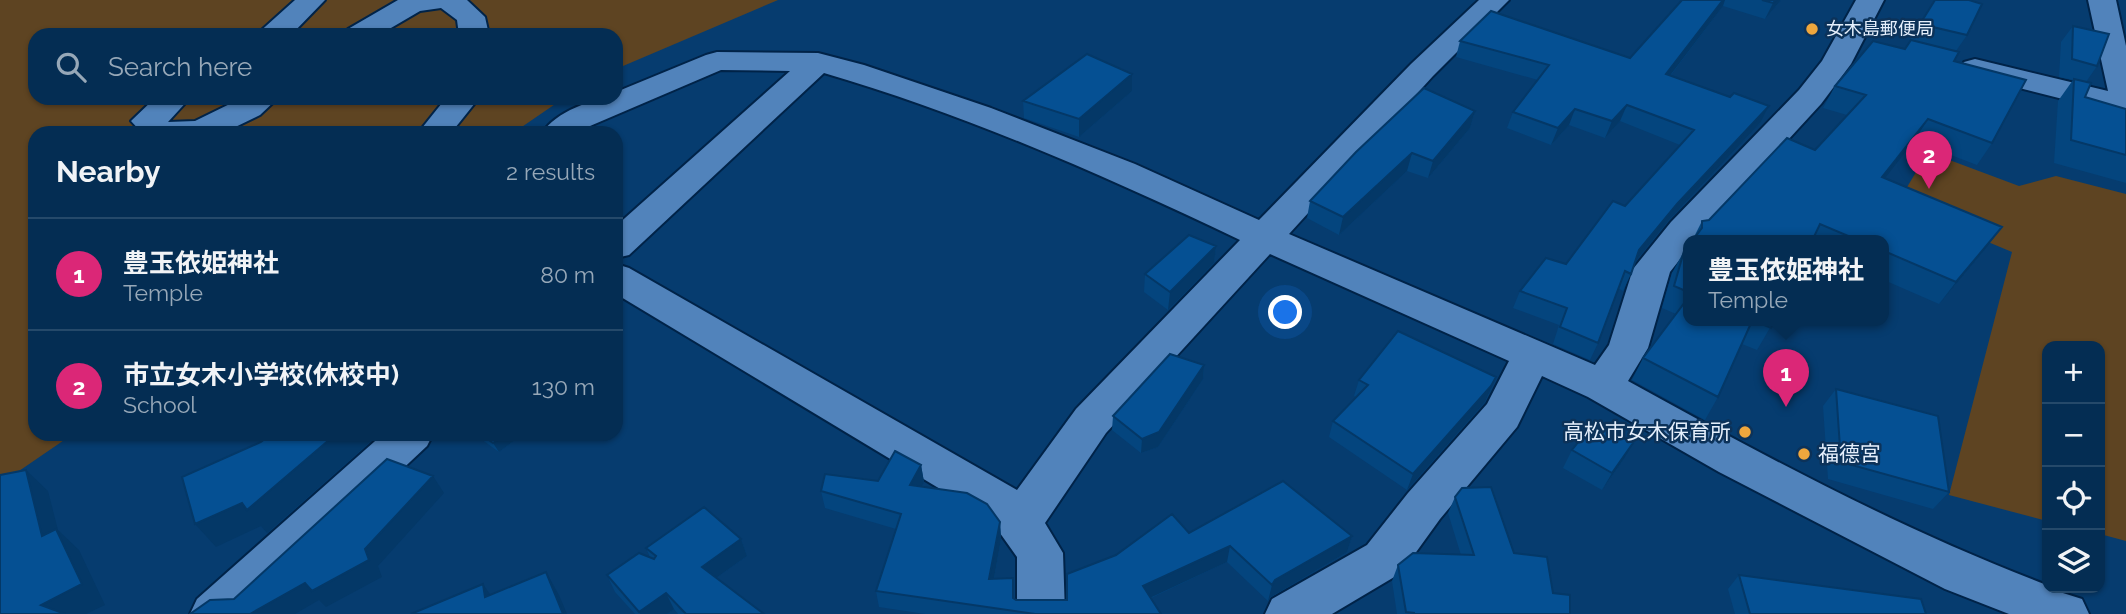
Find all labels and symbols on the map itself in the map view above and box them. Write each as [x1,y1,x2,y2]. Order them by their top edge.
place label: 女木島郵便局 [1826,18,1934,39]
marker: 女木島郵便局 [1804,21,1820,37]
pin: 2 [1906,131,1952,189]
your location [1268,295,1302,329]
pin: 1 [1763,349,1809,407]
place label: 高松市女木保育所 [1563,419,1731,444]
marker: 高松市女木保育所 [1737,424,1753,440]
place label: 福德宮 [1818,441,1881,466]
marker: 福德宮 [1796,446,1812,462]

